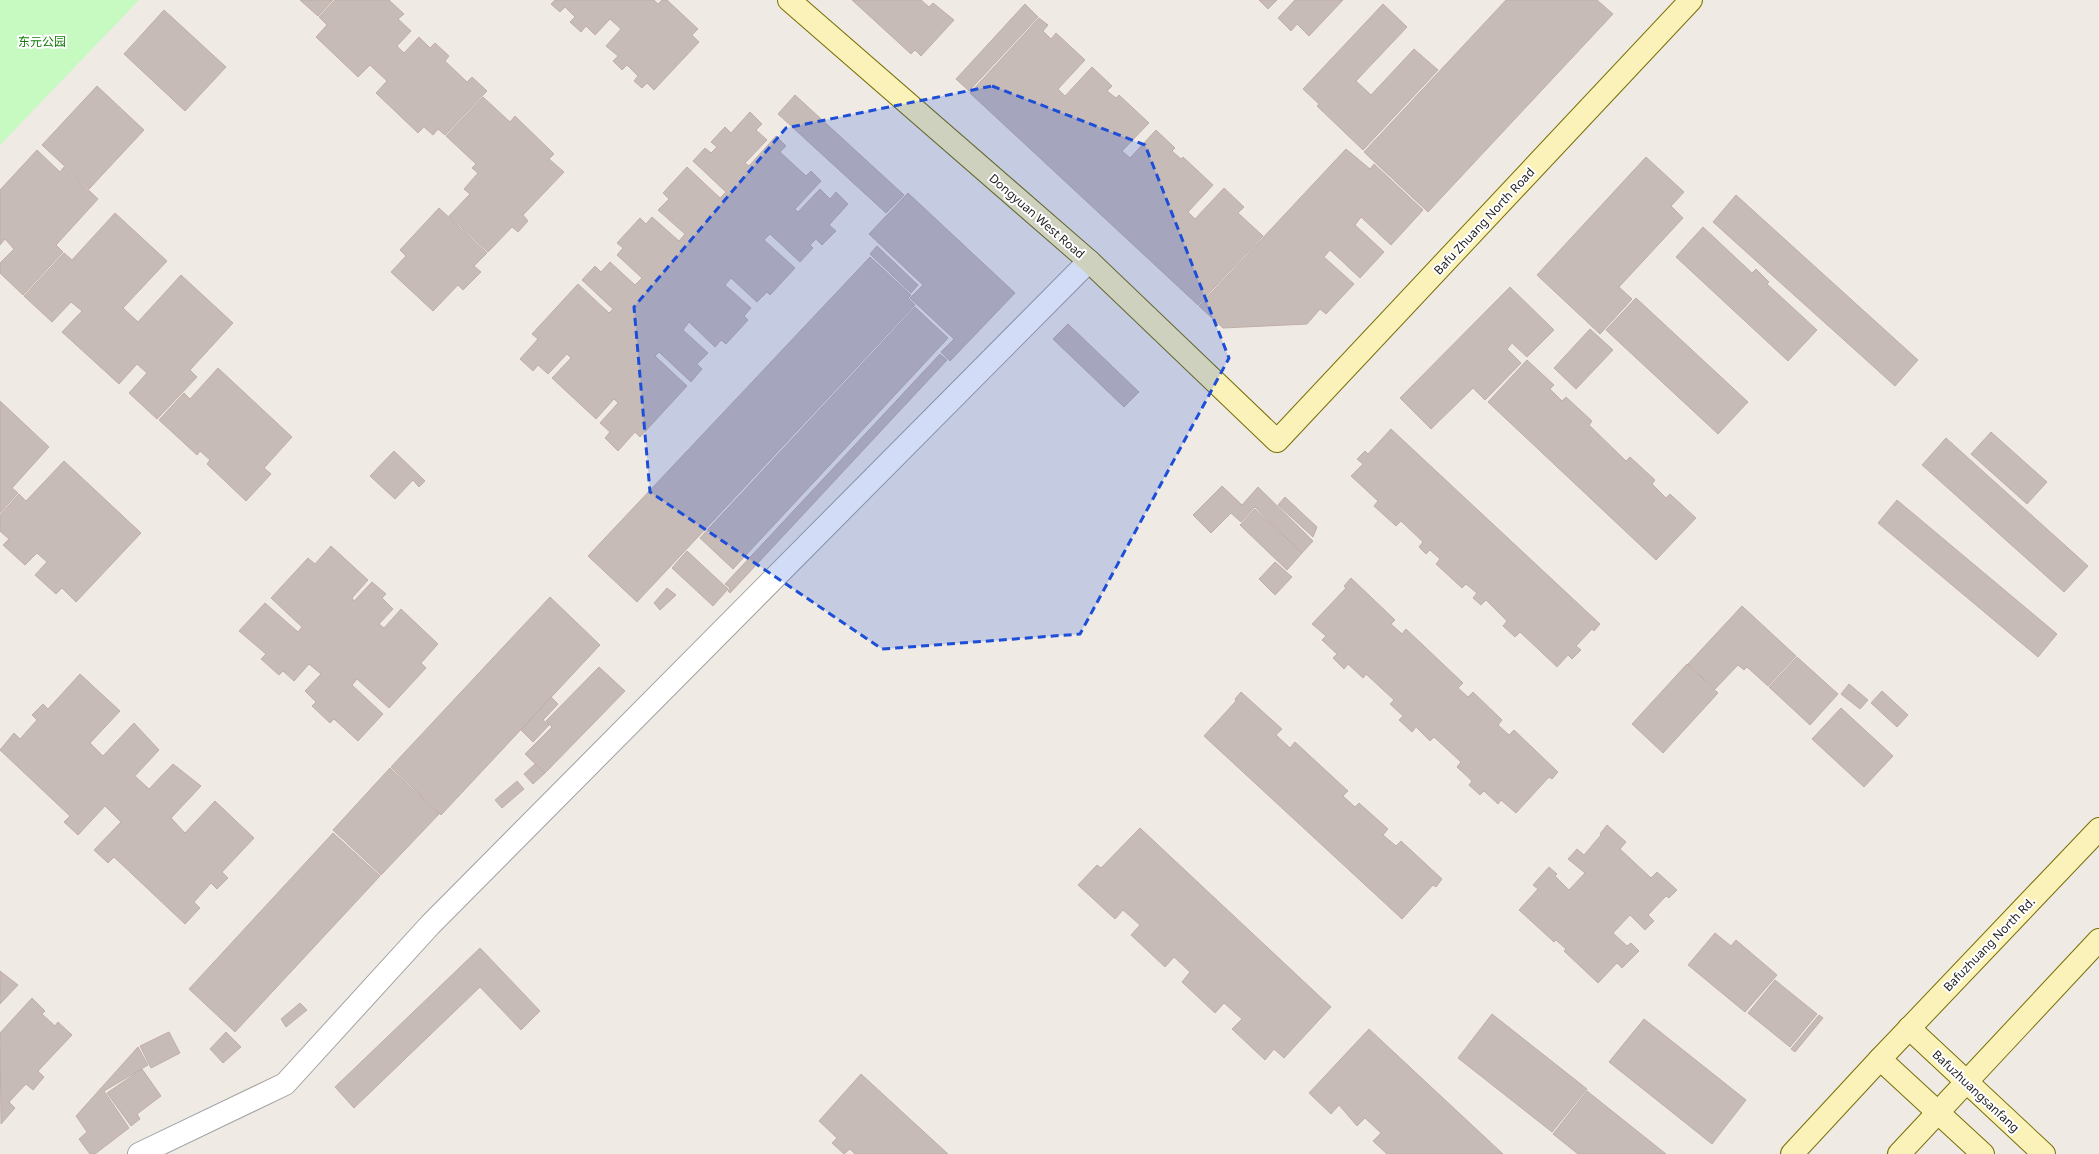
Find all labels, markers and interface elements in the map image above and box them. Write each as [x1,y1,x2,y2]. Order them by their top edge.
park label: 东元公园 [18,33,66,50]
street label: Bafu Zhuang North Road [1430,164,1538,278]
street label: Dongyuan West Road [986,170,1088,262]
street label: Bafuzhuang North Rd. [1939,893,2039,995]
street label: Bafuzhuangsanfang [1929,1046,2023,1136]

